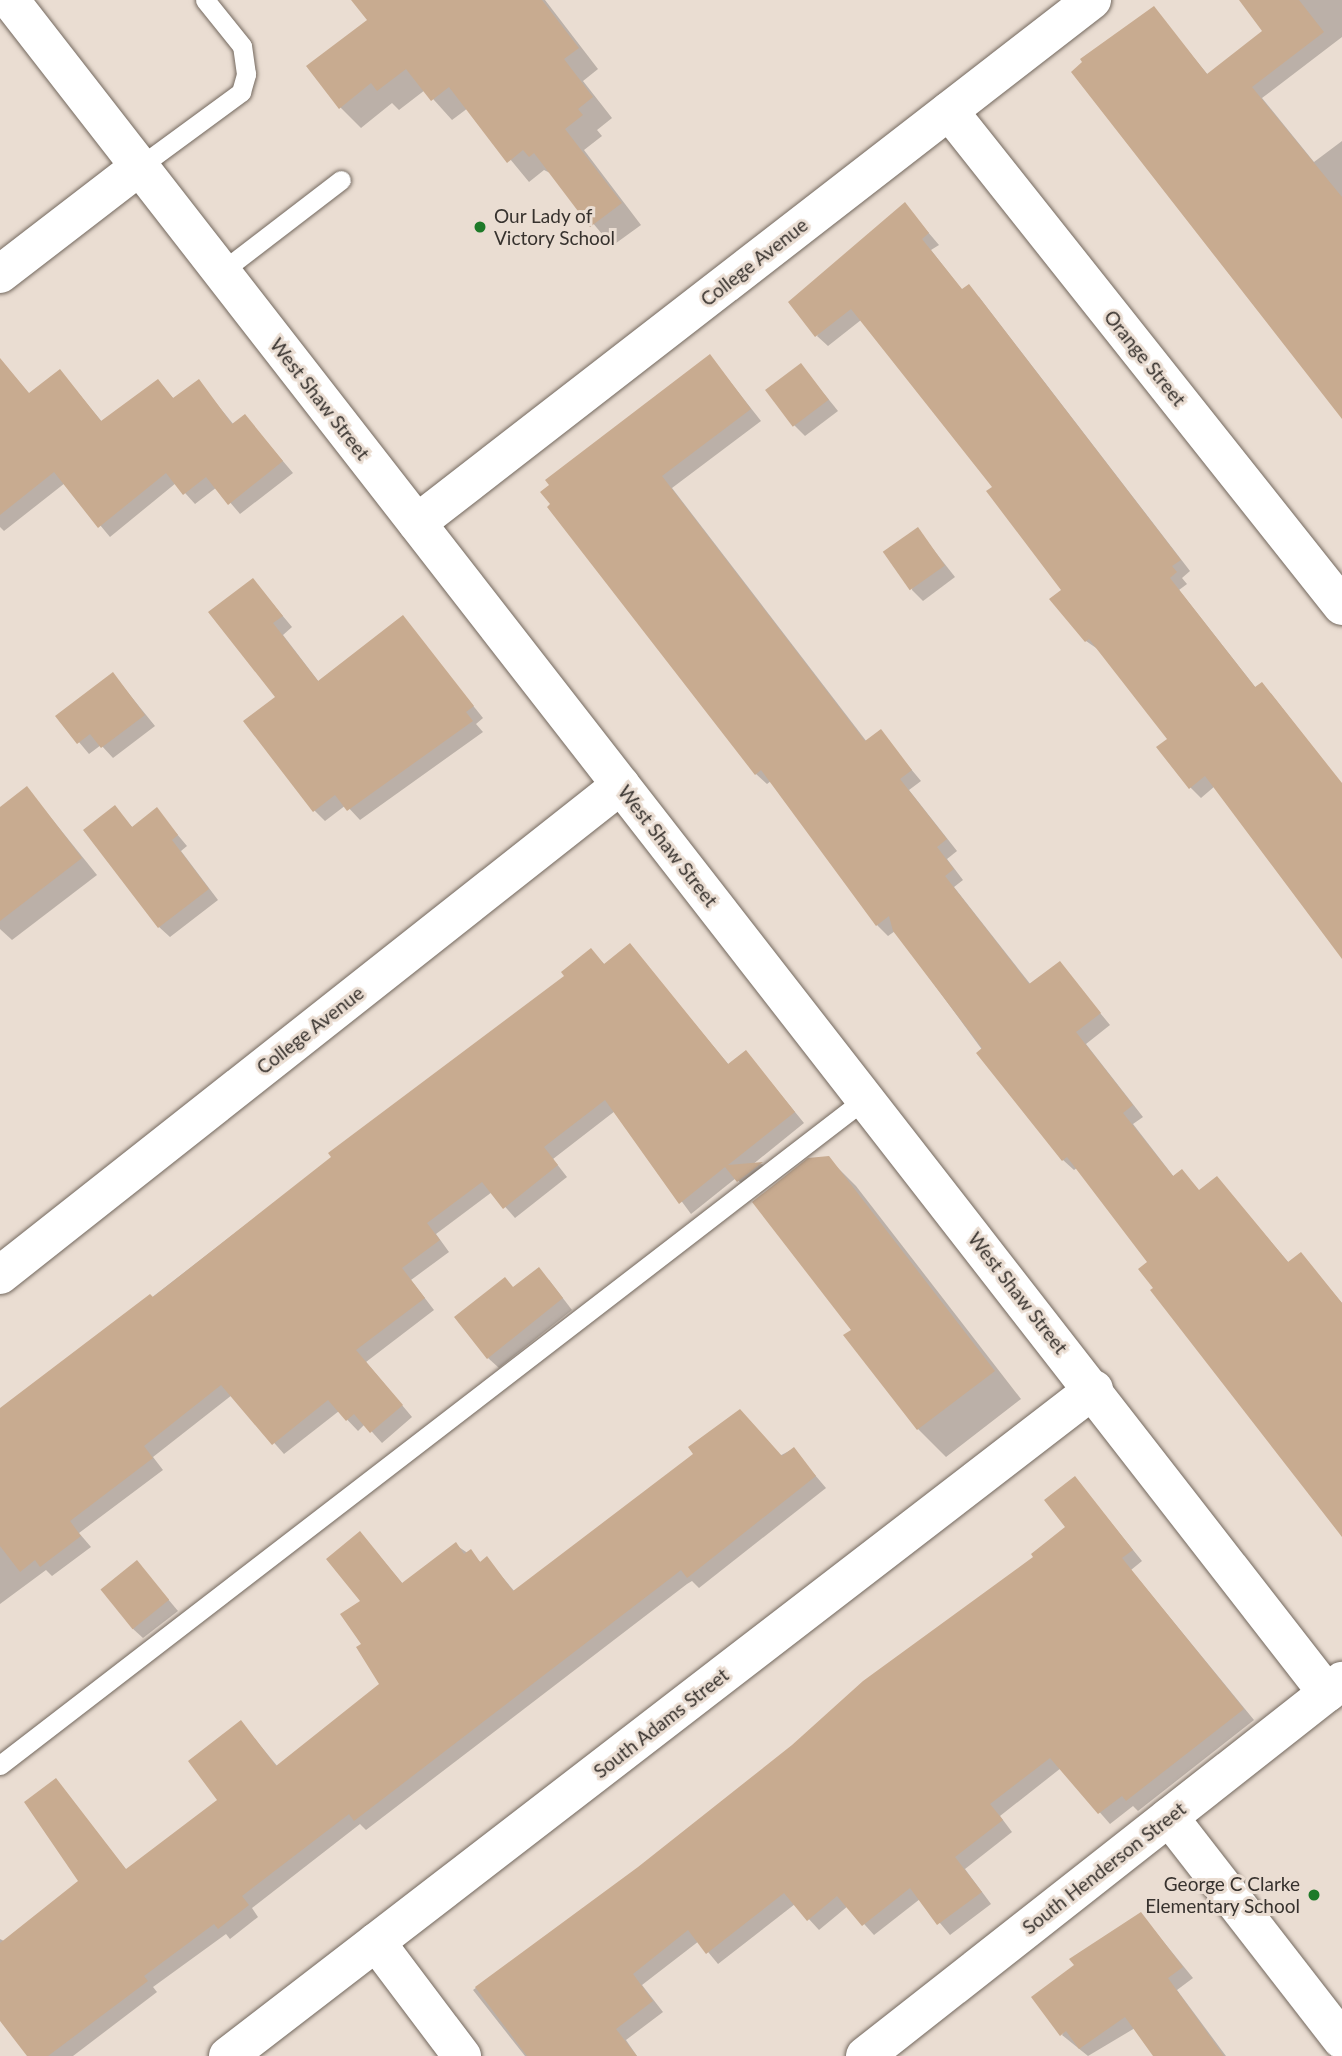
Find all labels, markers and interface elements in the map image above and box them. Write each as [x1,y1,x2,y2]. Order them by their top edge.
place label: Our Lady of Victory School [494,205,616,249]
street label: College Avenue [696,213,812,311]
marker: Our Lady of Victory School [472,219,488,235]
street label: Orange Street [1099,306,1191,410]
street label: West Shaw Street [265,333,375,465]
street label: West Shaw Street [613,780,723,912]
street label: College Avenue [252,981,368,1079]
street label: West Shaw Street [963,1227,1073,1359]
street label: South Adams Street [589,1663,733,1783]
street label: South Henderson Street [1018,1797,1190,1939]
place label: George C Clarke Elementary School [1145,1873,1300,1917]
marker: George C Clarke Elementary School [1306,1887,1322,1903]

